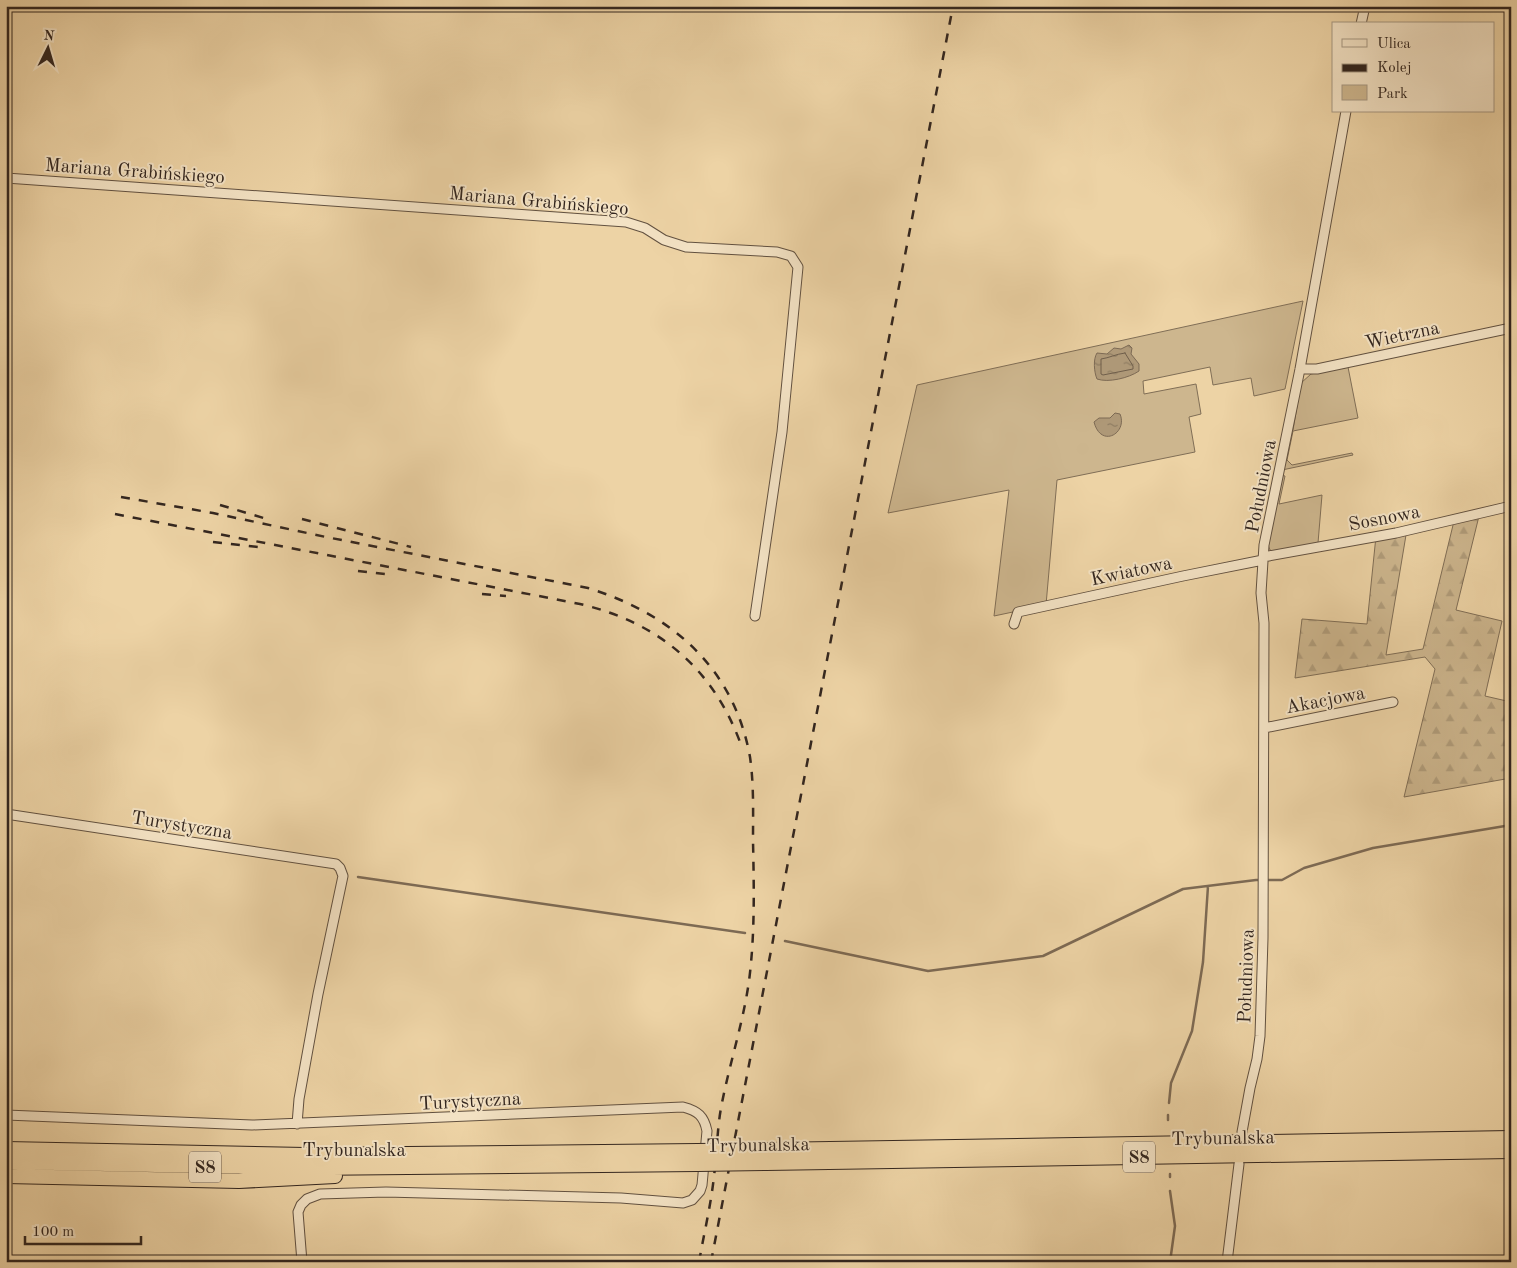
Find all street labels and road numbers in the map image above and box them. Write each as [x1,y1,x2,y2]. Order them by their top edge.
street label: Mariana Grabińskiego [44,157,225,188]
street label: Mariana Grabińskiego [448,185,629,220]
street label: Wietrzna [1363,319,1442,354]
street label: Południowa [1244,438,1281,535]
street label: Sosnowa [1347,503,1422,536]
street label: Kwiatowa [1089,554,1175,590]
street label: Akacjowa [1284,684,1368,718]
street label: Turystyczna [130,809,234,844]
street label: Południowa [1236,928,1259,1024]
street label: Turystyczna [419,1090,522,1115]
street label: Trybunalska [1171,1129,1276,1150]
street label: Trybunalska [706,1136,811,1157]
street label: Trybunalska [302,1142,406,1161]
road number: S8 [1123,1142,1155,1172]
road number: S8 [189,1152,221,1182]

